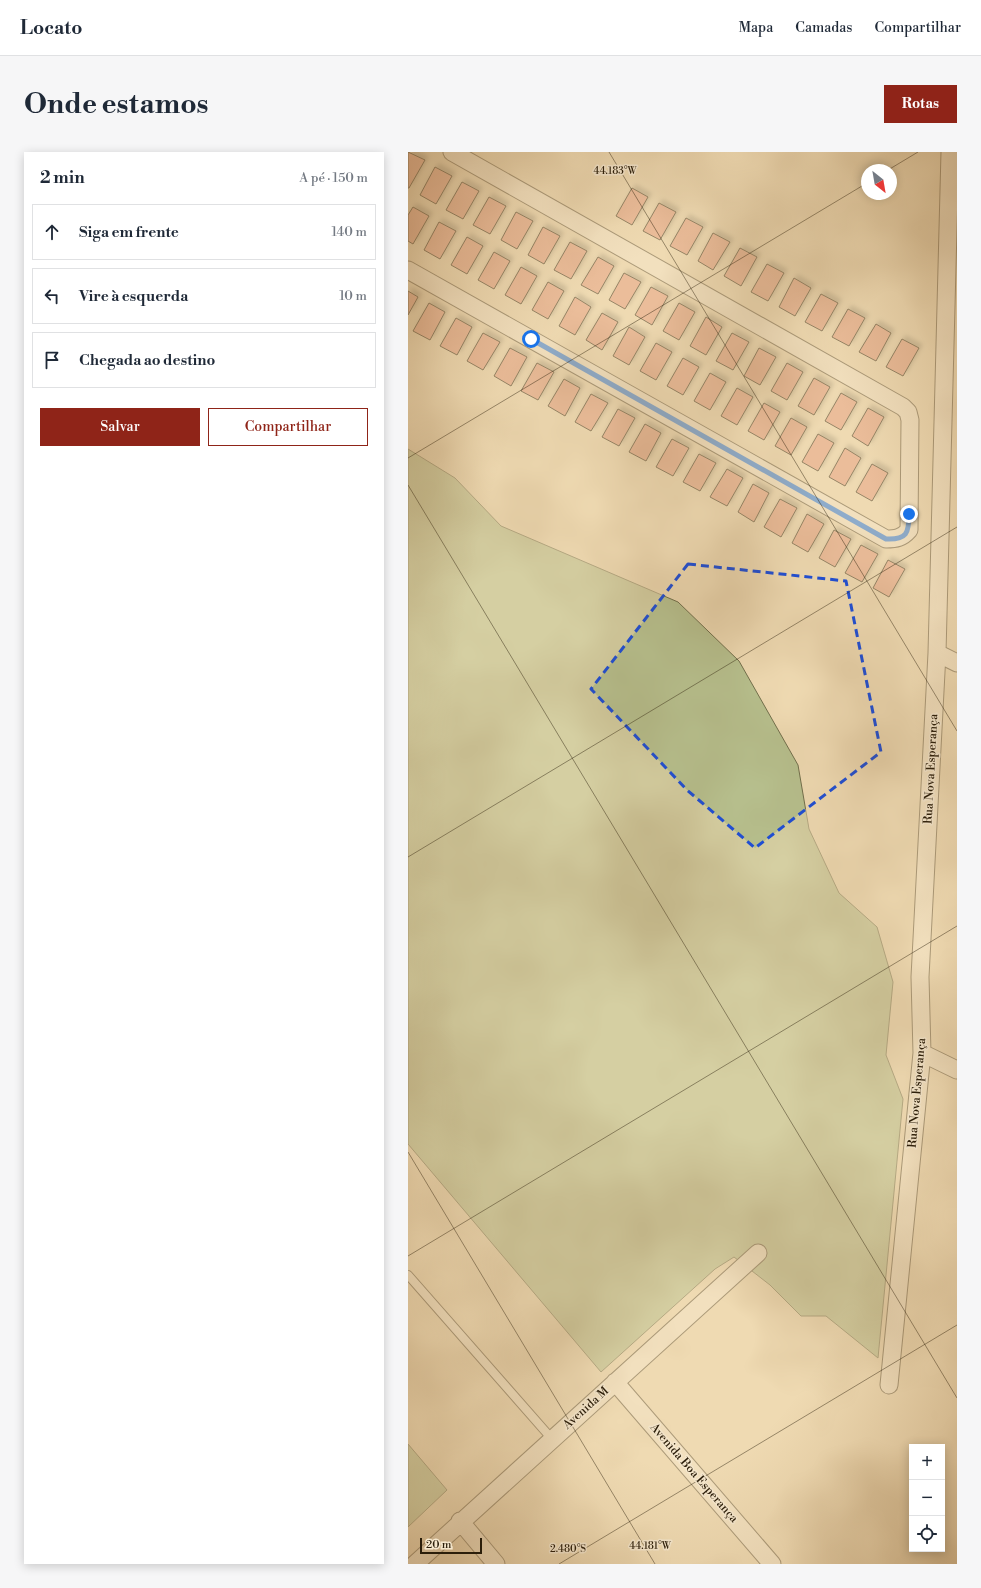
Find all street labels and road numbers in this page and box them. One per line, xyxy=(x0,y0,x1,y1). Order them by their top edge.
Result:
street label: Rua Nova Esperança xyxy=(921,713,941,825)
street label: Rua Nova Esperança xyxy=(905,1036,929,1149)
street label: Avenida M xyxy=(559,1383,612,1433)
street label: Avenida Boa Esperança xyxy=(646,1420,742,1526)

